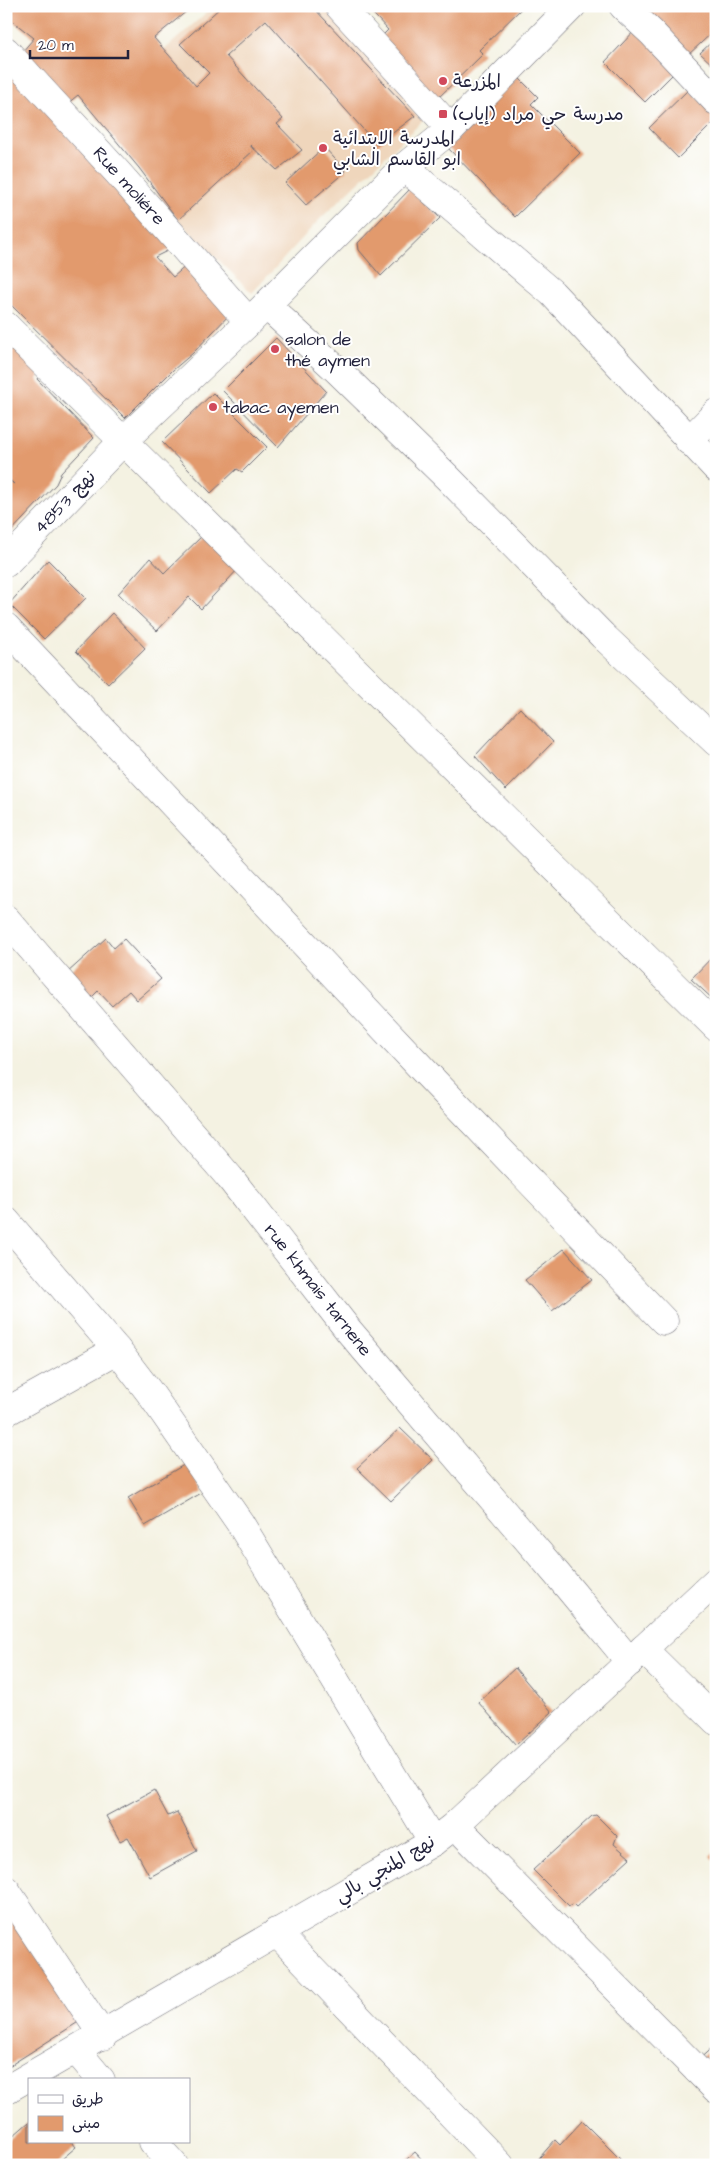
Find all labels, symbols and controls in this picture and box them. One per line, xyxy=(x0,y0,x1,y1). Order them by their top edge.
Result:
scale bar xyxy=(30,28,128,60)
text: 20 m xyxy=(38,35,74,56)
place label: المزرعة xyxy=(453,69,501,94)
marker: المزرعة xyxy=(437,75,449,87)
place label: مدرسة حي مراد (إياب) xyxy=(453,102,624,130)
marker: مدرسة حي مراد (إياب) xyxy=(437,108,449,120)
place label: المدرسة الابتدائية ابو القاسم الشابي xyxy=(333,126,461,175)
street label: Rue moliére xyxy=(87,141,171,231)
marker: المدرسة الابتدائية ابو القاسم الشابي xyxy=(317,142,329,154)
place label: salon de thé aymen xyxy=(285,327,370,374)
marker: salon de thé aymen xyxy=(269,343,281,355)
place label: tabac ayemen xyxy=(223,395,339,421)
marker: tabac ayemen xyxy=(207,401,219,413)
street label: نهج 4853 xyxy=(28,465,102,539)
street label: rue khmais tarnene xyxy=(258,1218,378,1362)
street label: نهج المنجي بالي xyxy=(330,1829,441,1911)
legend xyxy=(28,2078,190,2144)
text: طريق xyxy=(72,2089,104,2110)
text: مبنى xyxy=(72,2113,100,2134)

